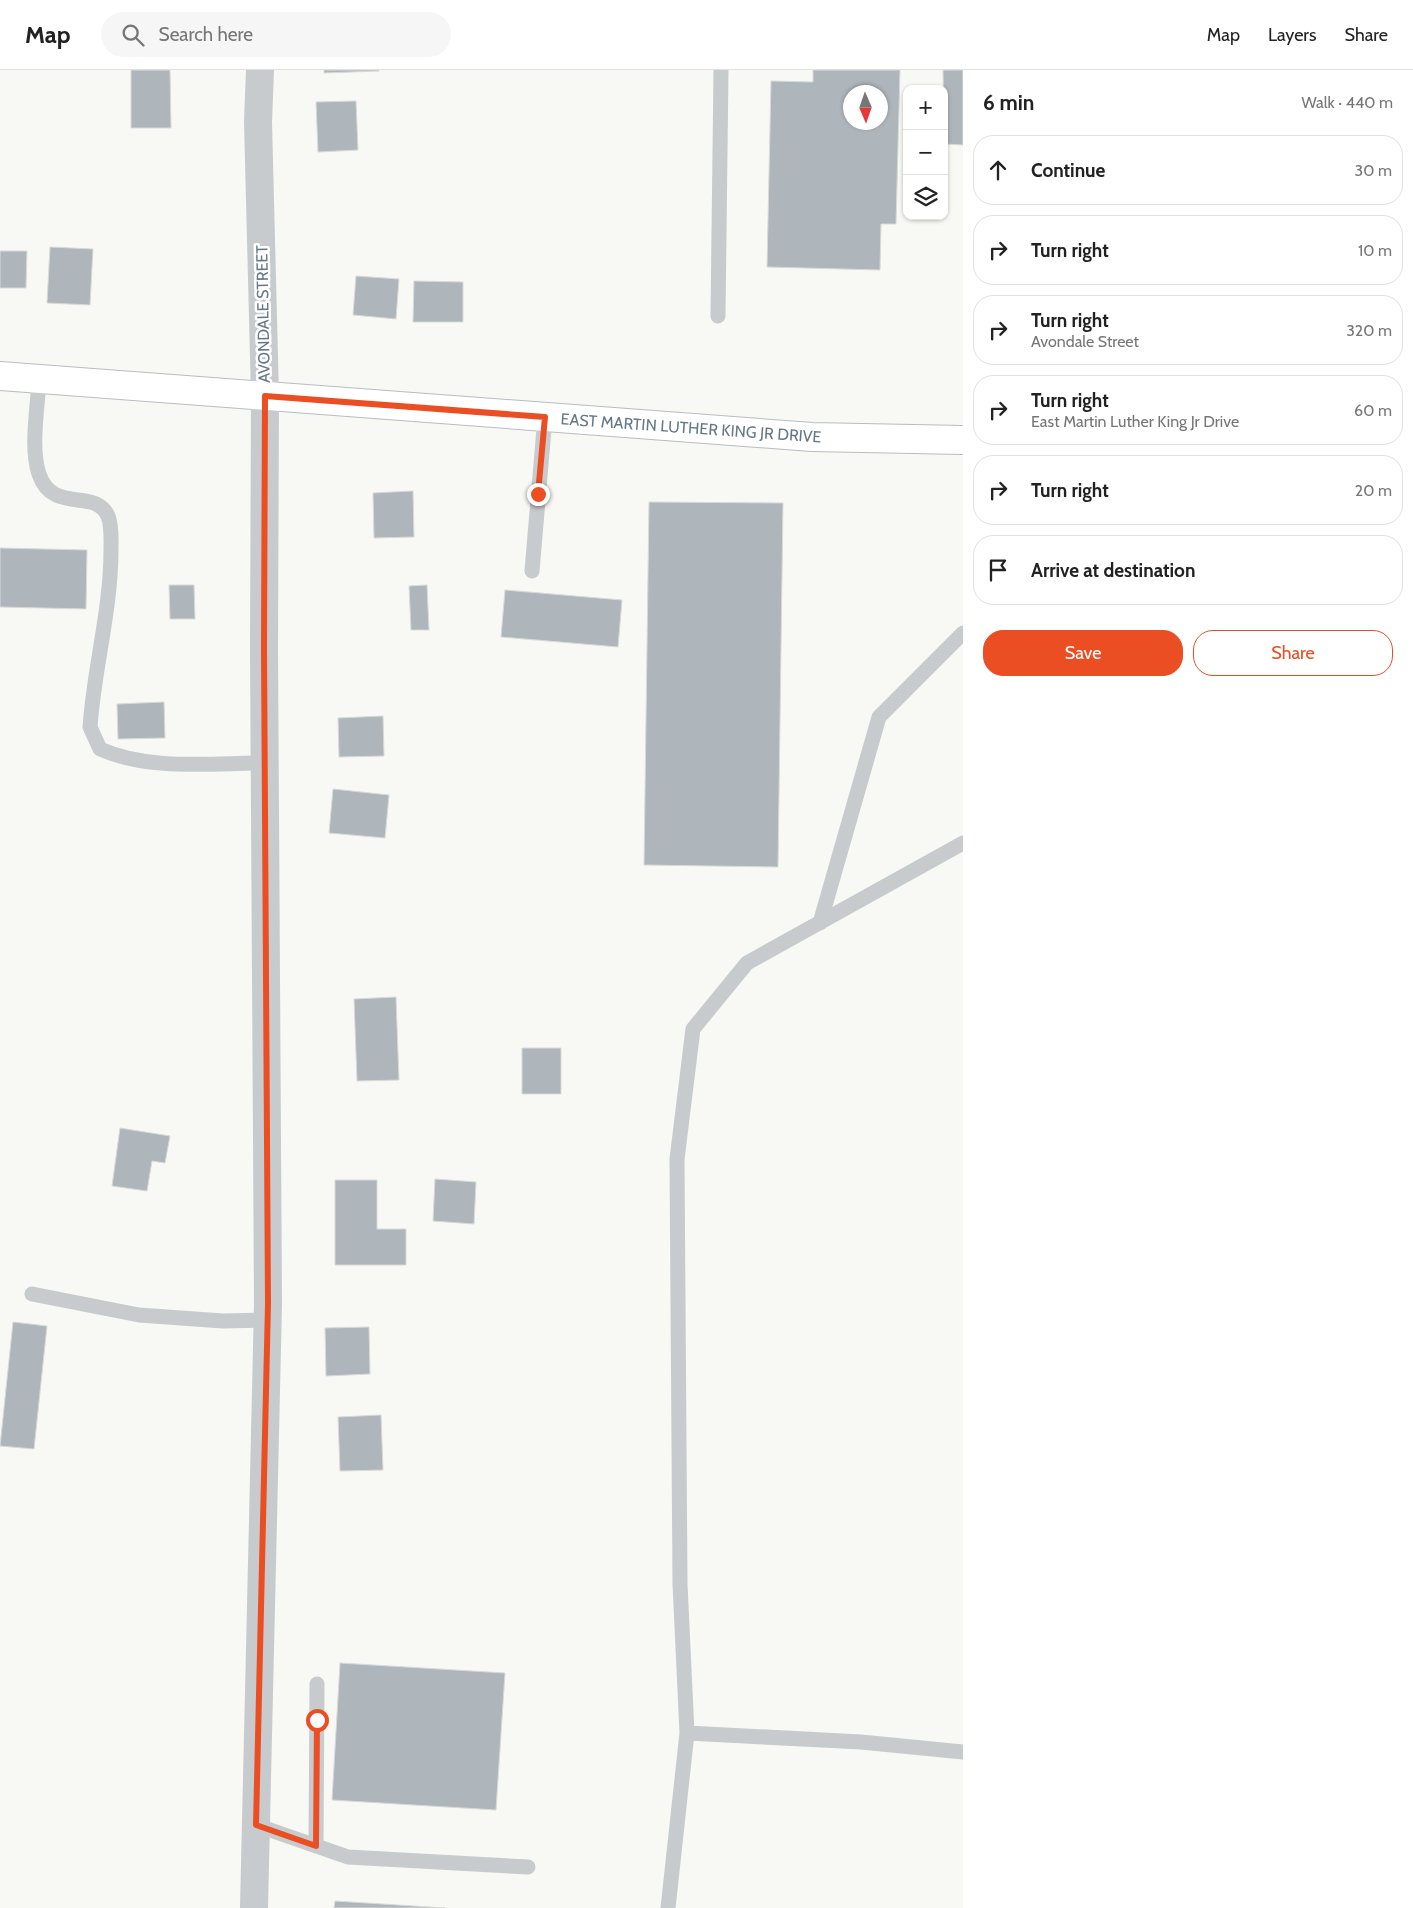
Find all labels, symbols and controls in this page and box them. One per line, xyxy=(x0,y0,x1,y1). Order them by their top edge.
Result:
search box xyxy=(101,12,451,57)
text: Map xyxy=(25,20,71,49)
icon: search xyxy=(119,21,147,49)
text: Search here xyxy=(159,23,253,46)
text: Map xyxy=(1207,24,1240,46)
text: Layers xyxy=(1268,24,1317,46)
text: Share xyxy=(1345,24,1388,46)
north arrow xyxy=(843,85,888,130)
map controls xyxy=(903,85,948,220)
button: + xyxy=(903,85,948,130)
text: 6 min xyxy=(983,90,1034,115)
text: Walk · 440 m xyxy=(1302,93,1393,112)
button: − xyxy=(903,130,948,175)
icon: ahead xyxy=(984,156,1012,184)
text: Continue xyxy=(1031,159,1105,182)
text: 30 m xyxy=(1355,161,1392,180)
button: layers xyxy=(903,175,948,220)
icon: right xyxy=(984,236,1012,264)
text: Turn right xyxy=(1031,239,1109,262)
text: 10 m xyxy=(1358,241,1392,260)
street label: AVONDALE STREET xyxy=(252,244,274,383)
text: Turn right xyxy=(1031,309,1109,332)
icon: right xyxy=(984,316,1012,344)
text: 320 m xyxy=(1346,321,1392,340)
text: Avondale Street xyxy=(1031,332,1139,351)
text: Turn right xyxy=(1031,389,1109,412)
icon: right xyxy=(984,396,1012,424)
text: 60 m xyxy=(1354,401,1392,420)
street label: EAST MARTIN LUTHER KING JR DRIVE xyxy=(560,409,822,447)
text: East Martin Luther King Jr Drive xyxy=(1031,412,1239,431)
icon: right xyxy=(984,476,1012,504)
text: Turn right xyxy=(1031,479,1109,502)
text: 20 m xyxy=(1355,481,1392,500)
route end xyxy=(527,483,550,506)
icon: arrive xyxy=(984,556,1012,584)
text: Arrive at destination xyxy=(1031,559,1195,582)
button: Save xyxy=(983,630,1183,676)
button: Share xyxy=(1193,630,1393,676)
route start xyxy=(306,1709,329,1732)

